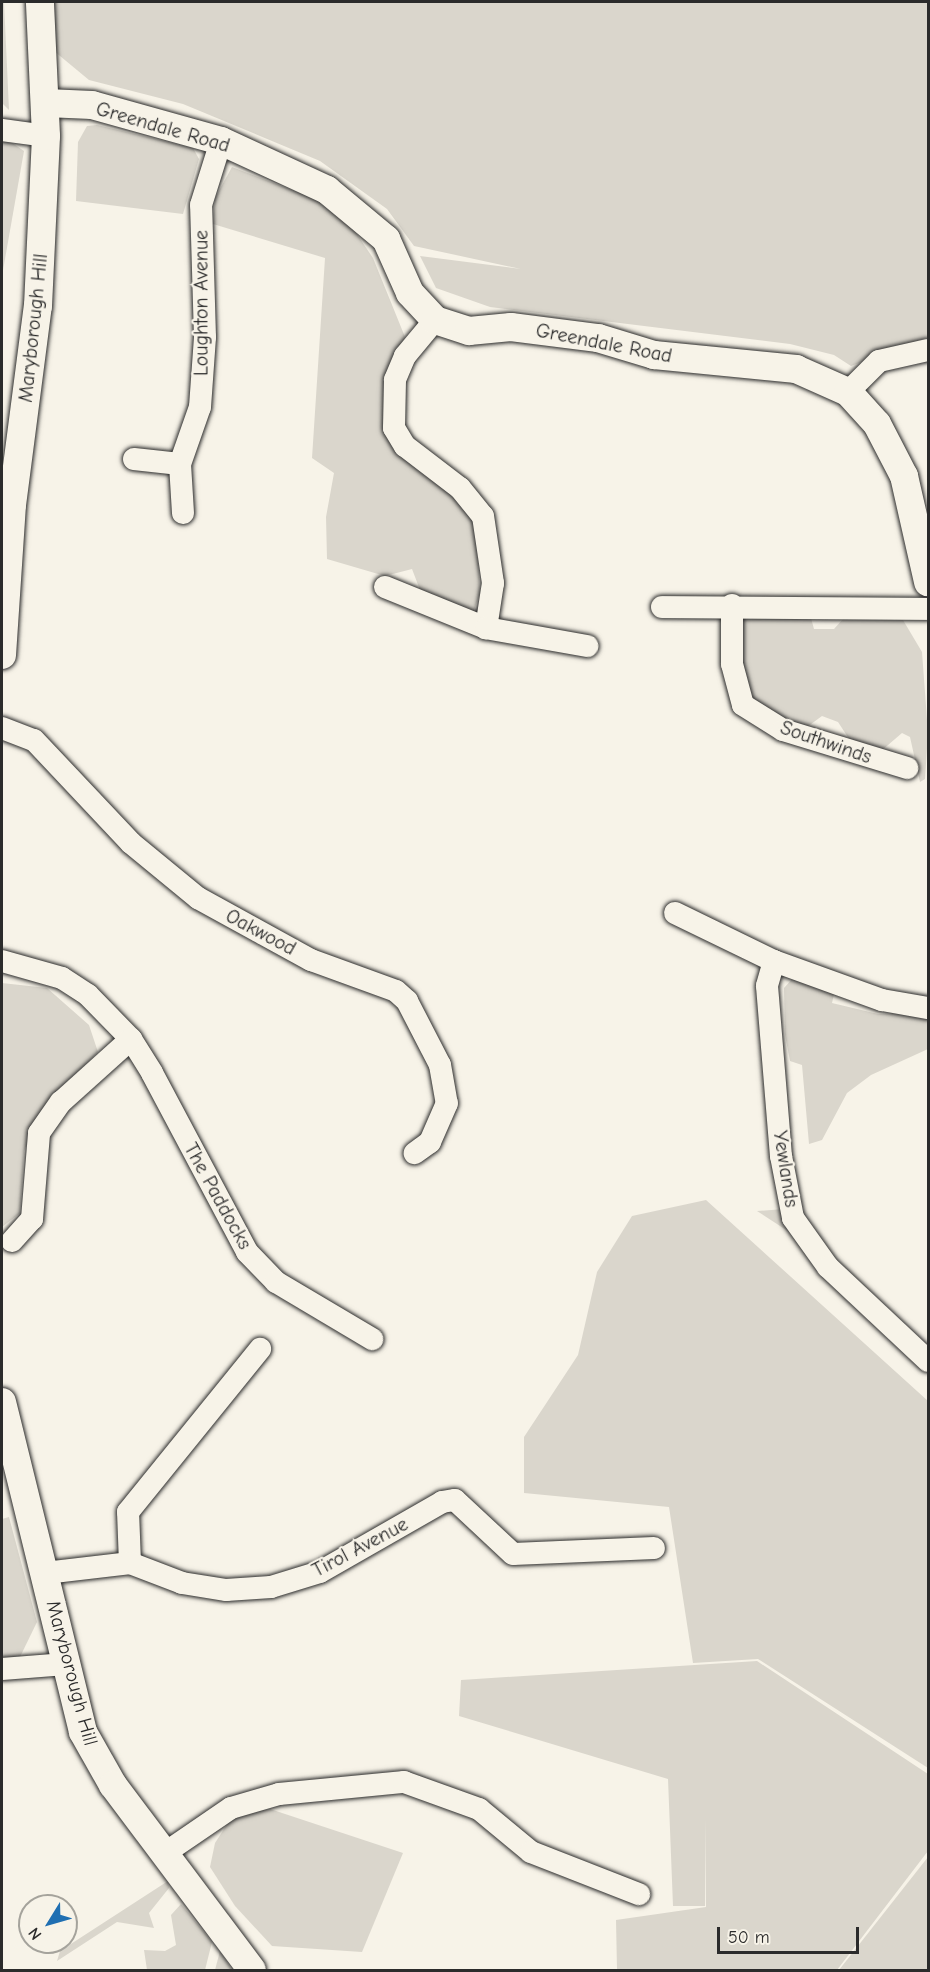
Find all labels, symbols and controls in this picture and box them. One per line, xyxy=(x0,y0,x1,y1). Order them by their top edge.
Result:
street label: Greendale Road xyxy=(93,96,233,158)
street label: Loughton Avenue xyxy=(189,230,213,376)
street label: Maryborough Hill xyxy=(13,252,53,404)
street label: Greendale Road xyxy=(534,318,674,368)
street label: Southwinds xyxy=(777,715,875,769)
street label: Oakwood xyxy=(222,904,300,960)
street label: Yewlands xyxy=(768,1129,804,1209)
street label: The Paddocks xyxy=(179,1139,257,1253)
street label: Tirol Avenue xyxy=(308,1512,412,1582)
street label: Maryborough Hill xyxy=(41,1598,103,1748)
north arrow xyxy=(18,1894,78,1954)
scale bar xyxy=(720,1915,862,1953)
text: N xyxy=(25,1924,46,1943)
text: 50 m xyxy=(728,1927,770,1948)

